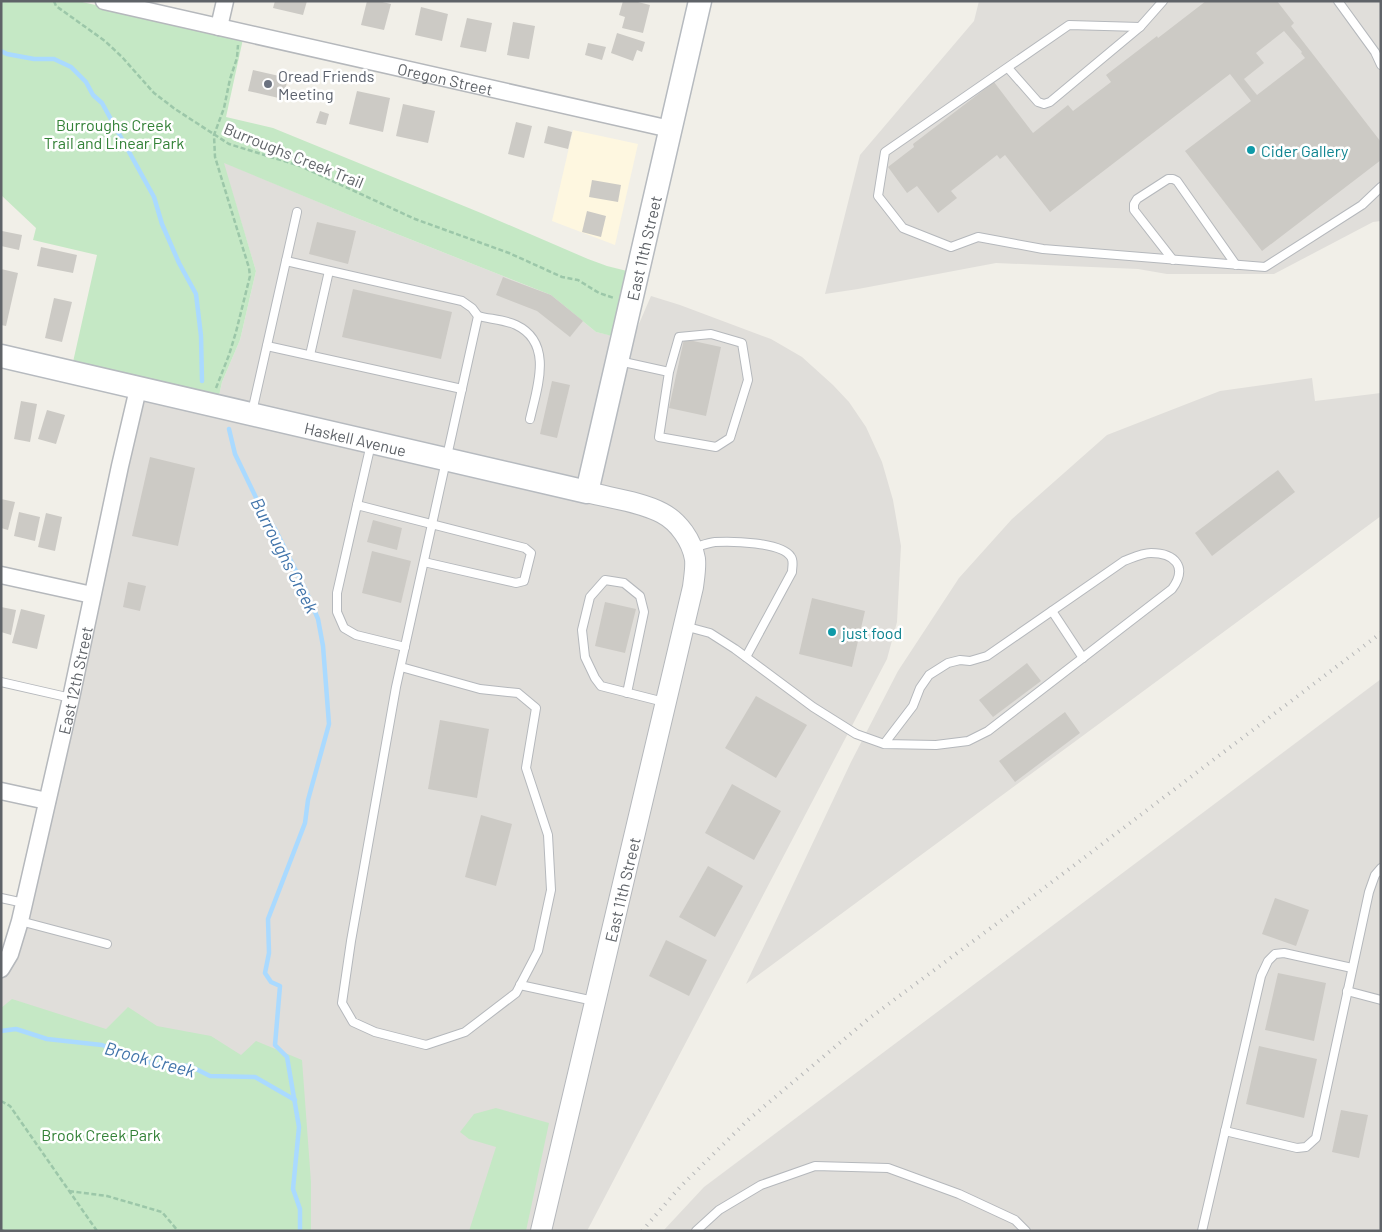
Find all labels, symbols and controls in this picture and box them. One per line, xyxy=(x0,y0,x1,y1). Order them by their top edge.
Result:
street label: Oregon Street xyxy=(396,58,495,98)
place label: Oread Friends Meeting xyxy=(278,66,375,103)
marker: Oread Friends Meeting xyxy=(262,78,274,90)
park label: Burroughs Creek Trail and Linear Park xyxy=(44,115,184,152)
street label: Burroughs Creek Trail xyxy=(221,118,367,192)
place label: Cider Gallery xyxy=(1261,141,1349,160)
marker: Cider Gallery xyxy=(1245,144,1257,156)
street label: East 11th Street xyxy=(622,194,664,302)
street label: Haskell Avenue xyxy=(303,417,408,459)
water label: Burroughs Creek xyxy=(246,494,324,617)
place label: just food xyxy=(841,623,902,642)
street label: East 12th Street xyxy=(54,624,95,736)
marker: just food xyxy=(826,626,838,638)
street label: East 11th Street xyxy=(600,835,643,944)
water label: Brook Creek xyxy=(102,1036,198,1082)
park label: Brook Creek Park xyxy=(41,1125,161,1144)

